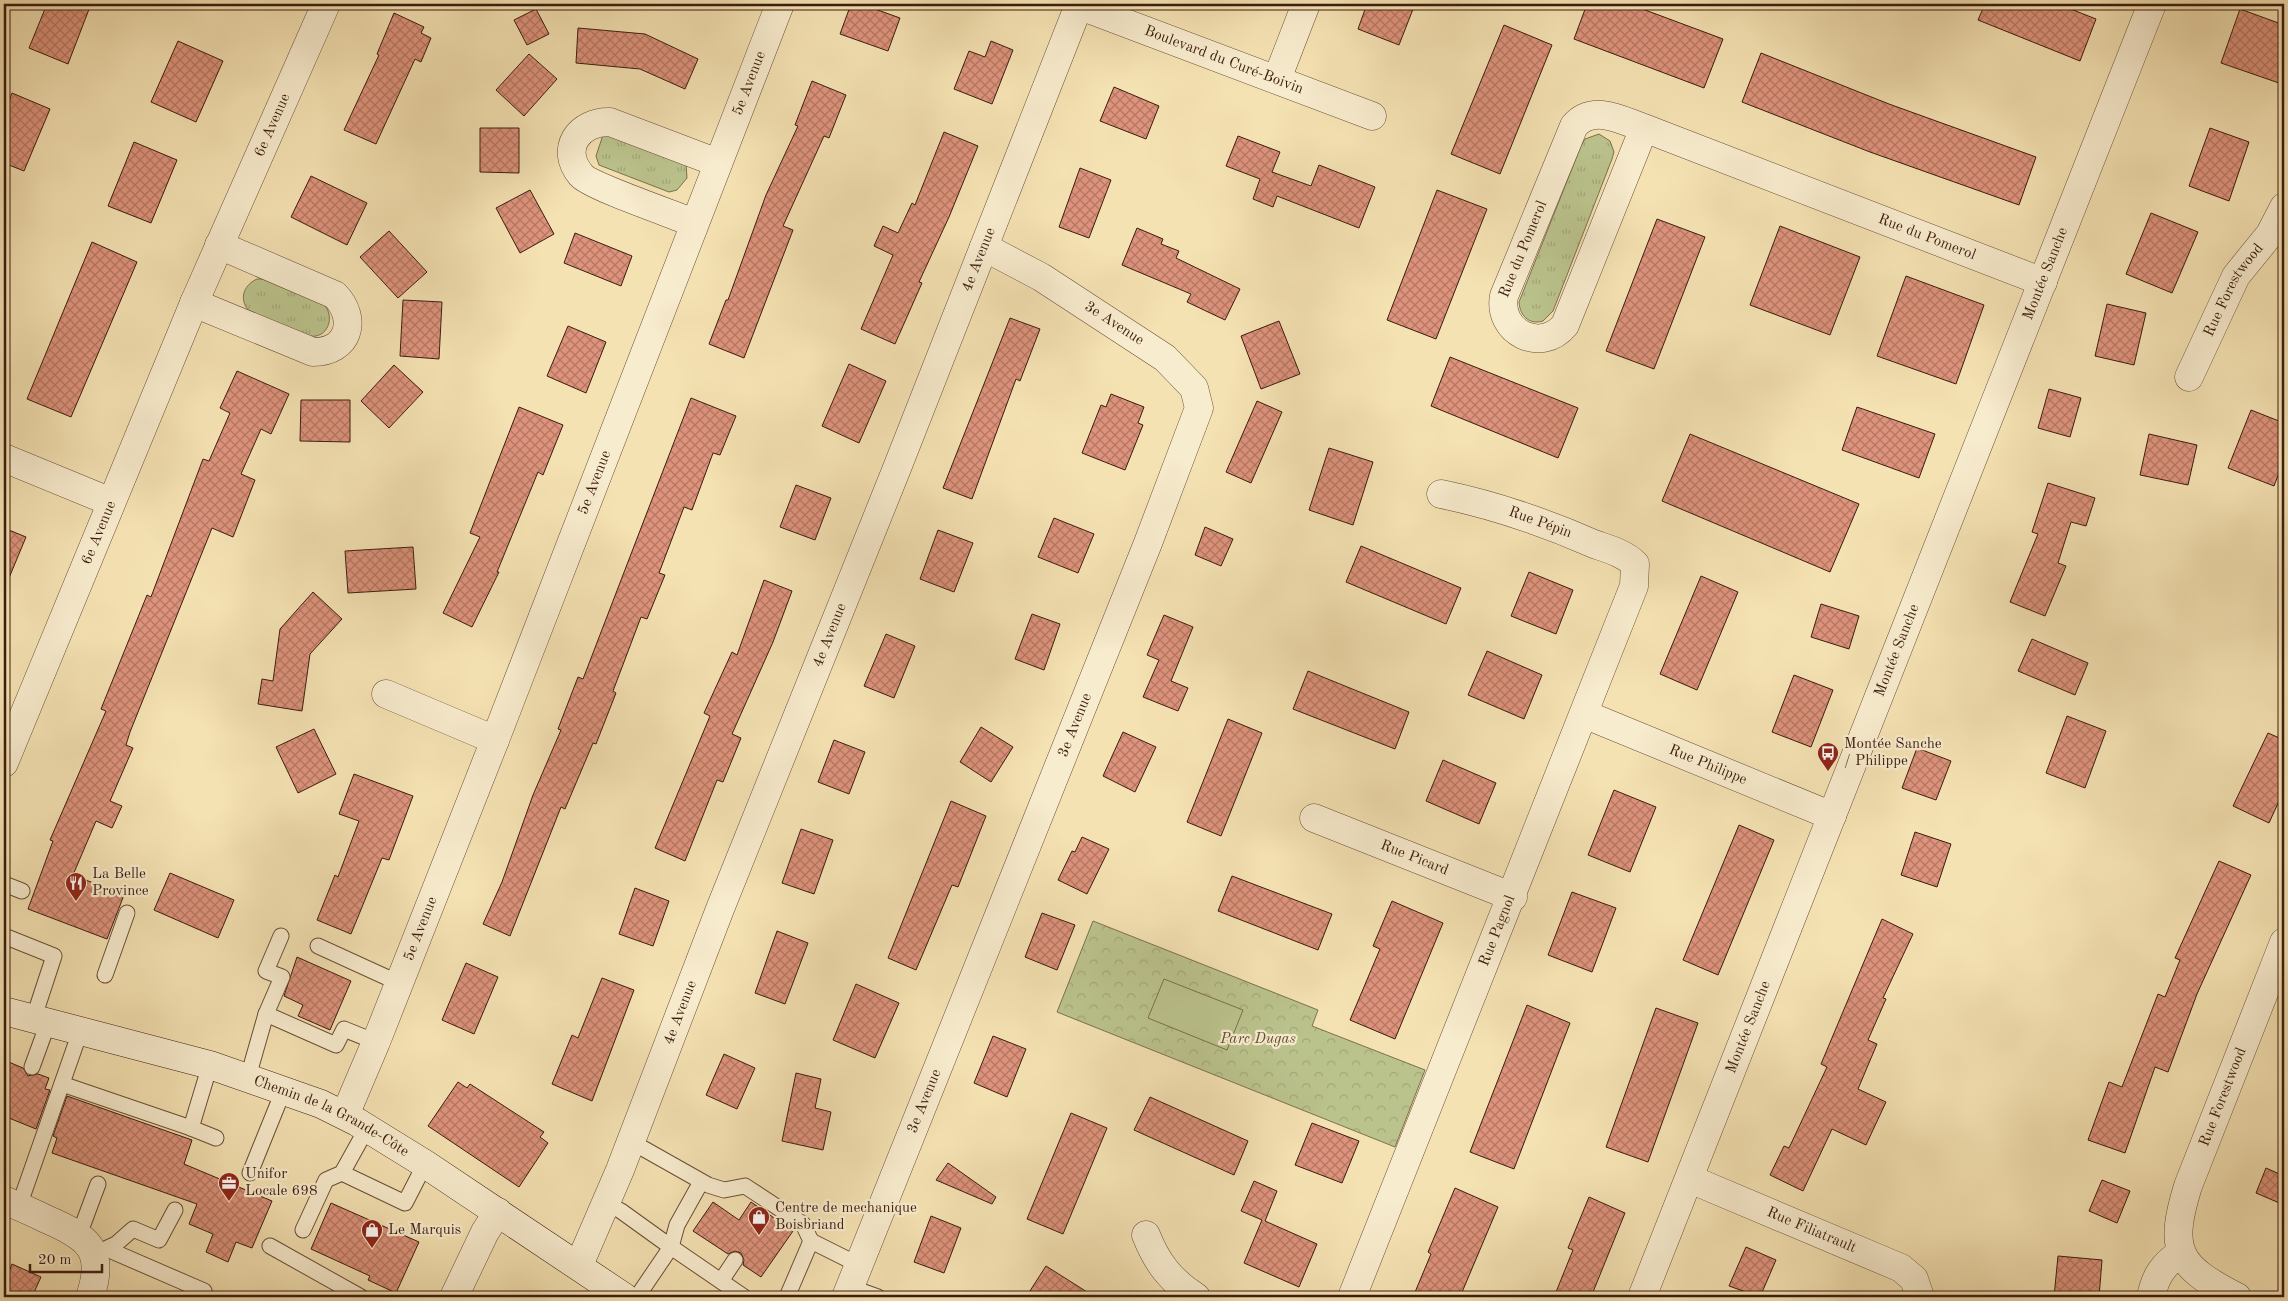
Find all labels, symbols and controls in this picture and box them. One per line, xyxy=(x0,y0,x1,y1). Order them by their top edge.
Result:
street label: Boulevard du Curé-Boivin xyxy=(1142,23,1305,97)
street label: 5e Avenue xyxy=(730,49,768,118)
street label: 6e Avenue xyxy=(252,91,293,159)
street label: Rue du Pomerol xyxy=(1497,199,1550,300)
street label: Rue du Pomerol xyxy=(1876,212,1978,263)
street label: 4e Avenue xyxy=(960,225,998,294)
street label: Montée Sanche xyxy=(2021,225,2071,322)
street label: Rue Forestwood xyxy=(2201,241,2266,339)
street label: 3e Avenue xyxy=(1082,299,1146,349)
street label: 5e Avenue xyxy=(576,448,614,517)
street label: 6e Avenue xyxy=(79,499,119,567)
street label: Rue Pépin xyxy=(1506,505,1574,541)
street label: 4e Avenue xyxy=(810,601,849,669)
street label: Montée Sanche xyxy=(1872,602,1922,699)
street label: 3e Avenue xyxy=(1056,691,1095,759)
place label: Montée Sanche / Philippe xyxy=(1844,737,1942,769)
bus stop icon: Montée Sanche / Philippe xyxy=(1816,741,1840,772)
street label: Rue Philippe xyxy=(1667,742,1749,788)
street label: Rue Picard xyxy=(1378,838,1451,878)
place label: La Belle Province xyxy=(92,867,149,899)
restaurant icon: La Belle Province xyxy=(64,871,88,902)
street label: Rue Pagnol xyxy=(1477,893,1518,968)
street label: 5e Avenue xyxy=(401,895,440,963)
street label: 4e Avenue xyxy=(661,978,699,1047)
street label: Montée Sanche xyxy=(1723,979,1773,1076)
park label: Parc Dugas xyxy=(1219,1032,1296,1047)
street label: Rue Forestwood xyxy=(2197,1045,2249,1149)
street label: 3e Avenue xyxy=(905,1067,944,1135)
street label: Chemin de la Grande-Côte xyxy=(252,1073,412,1160)
place label: Unifor Locale 698 xyxy=(245,1167,318,1199)
office icon: Unifor Locale 698 xyxy=(217,1171,241,1202)
place label: Centre de mechanique Boisbriand xyxy=(775,1201,917,1233)
shop icon: Centre de mechanique Boisbriand xyxy=(747,1205,771,1236)
street label: Rue Filiatrault xyxy=(1765,1205,1859,1256)
shop icon: Le Marquis xyxy=(360,1218,384,1249)
place label: Le Marquis xyxy=(388,1223,461,1238)
scale bar xyxy=(30,1241,102,1273)
text: 20 m xyxy=(38,1253,72,1268)

